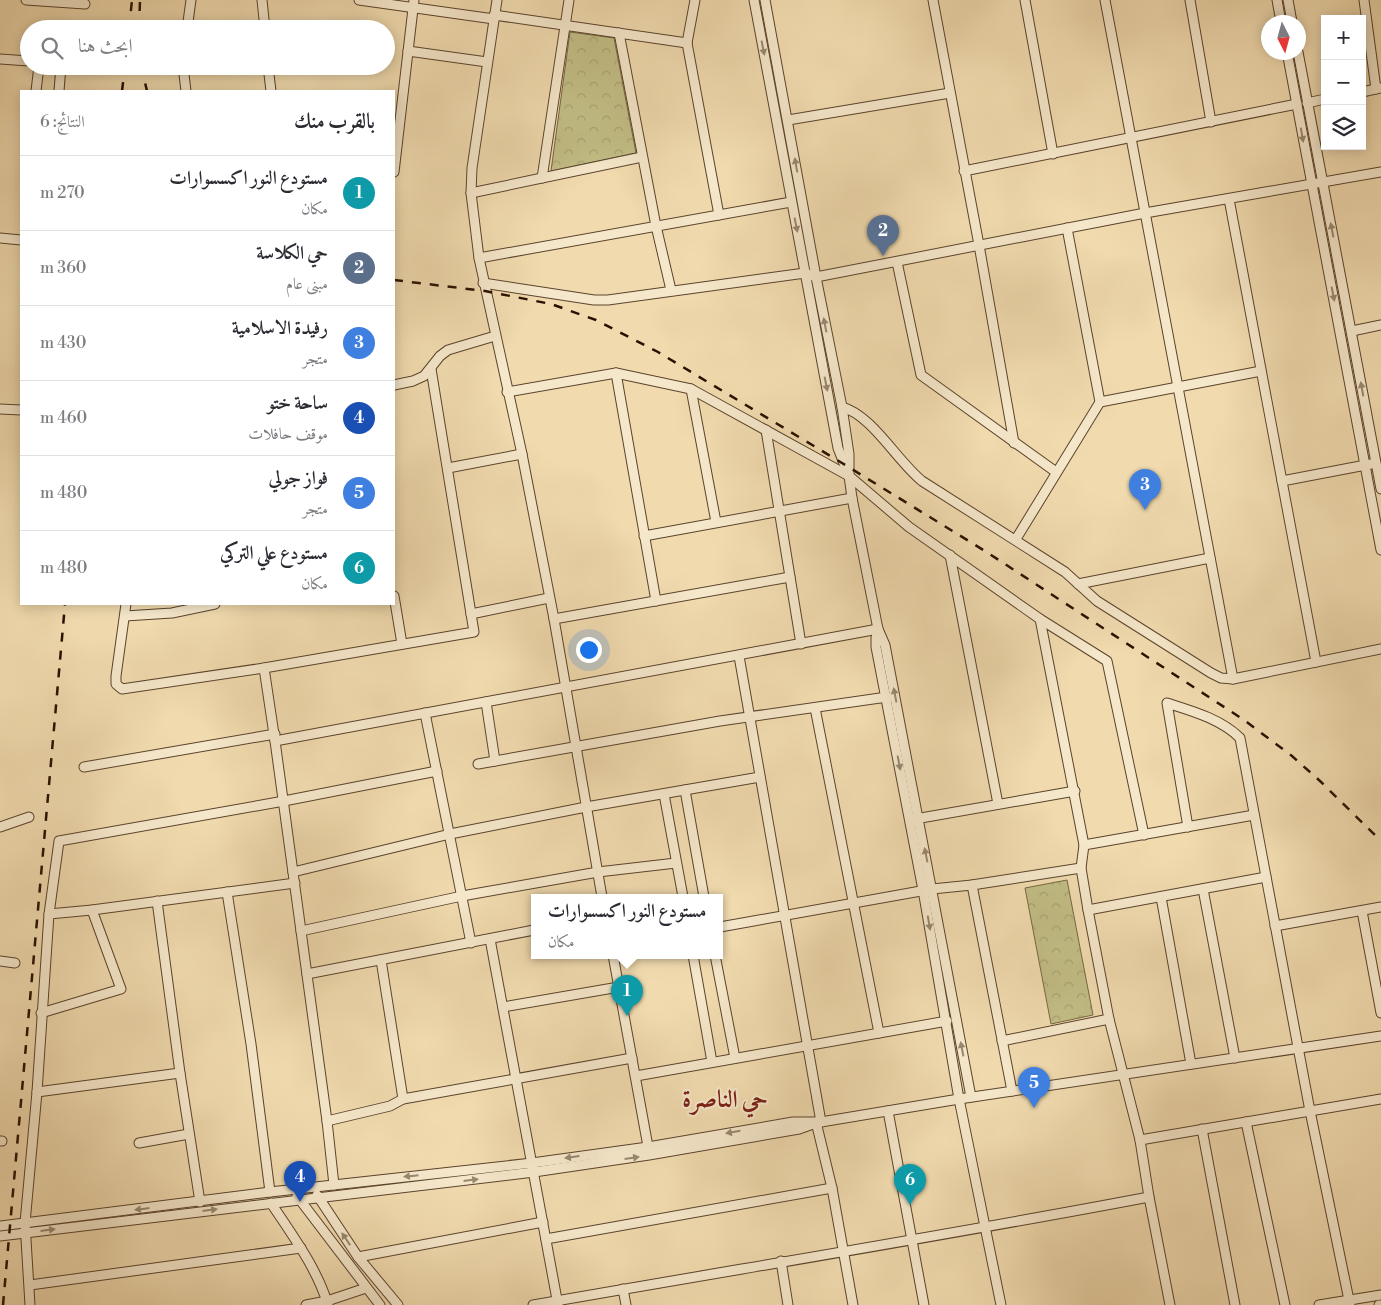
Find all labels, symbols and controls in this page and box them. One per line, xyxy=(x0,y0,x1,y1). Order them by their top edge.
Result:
north arrow xyxy=(1261,15,1306,60)
map controls xyxy=(1321,15,1366,150)
button: + xyxy=(1321,15,1366,60)
search box xyxy=(20,20,395,75)
icon: search xyxy=(38,34,66,62)
text: ابحث هنا xyxy=(78,34,133,58)
one-way arrow xyxy=(759,40,767,56)
button: − xyxy=(1321,60,1366,105)
button: layers xyxy=(1321,105,1366,150)
text: بالقرب منك xyxy=(294,109,375,135)
text: النتائج: 6 xyxy=(40,112,85,132)
one-way arrow xyxy=(1299,127,1307,143)
one-way arrow xyxy=(791,157,799,173)
text: مستودع النور اكسسوارات xyxy=(169,166,328,190)
text: 270 m xyxy=(40,183,85,203)
text: 1 xyxy=(355,183,363,203)
text: مكان xyxy=(301,199,328,219)
pin: 2 xyxy=(867,215,899,256)
one-way arrow xyxy=(792,217,800,233)
one-way arrow xyxy=(1327,221,1335,237)
text: حي الكلاسة xyxy=(256,241,328,265)
text: 360 m xyxy=(40,258,86,278)
text: 2 xyxy=(354,258,364,278)
text: مبنى عام xyxy=(286,274,328,294)
one-way arrow xyxy=(1329,287,1337,303)
text: رفيدة الاسلامية xyxy=(232,316,328,340)
one-way arrow xyxy=(821,316,829,332)
text: 430 m xyxy=(40,333,86,353)
text: 3 xyxy=(354,333,364,353)
text: متجر xyxy=(303,349,328,369)
one-way arrow xyxy=(822,377,830,392)
one-way arrow xyxy=(1358,381,1366,397)
text: ساحة ختو xyxy=(267,391,328,415)
text: 460 m xyxy=(40,408,87,428)
text: 4 xyxy=(354,408,364,428)
text: موقف حافلات xyxy=(248,424,328,444)
text: فواز جولي xyxy=(268,466,328,490)
pin: 3 xyxy=(1129,469,1161,510)
text: 480 m xyxy=(40,483,87,503)
text: 5 xyxy=(354,483,364,503)
text: متجر xyxy=(303,499,328,519)
text: مستودع علي التركي xyxy=(220,541,328,565)
text: 480 m xyxy=(40,558,87,578)
text: 6 xyxy=(354,558,364,578)
text: مكان xyxy=(301,574,328,594)
your location xyxy=(576,637,602,663)
one-way arrow xyxy=(891,687,899,703)
one-way arrow xyxy=(895,755,903,771)
one-way arrow xyxy=(922,847,930,863)
popup xyxy=(531,894,723,959)
text: مستودع النور اكسسوارات xyxy=(548,899,706,923)
one-way arrow xyxy=(925,915,933,931)
text: مكان xyxy=(548,932,574,952)
pin: 1 xyxy=(611,975,643,1016)
one-way arrow xyxy=(958,1041,966,1057)
pin: 5 xyxy=(1018,1067,1050,1108)
district label: حي الناصرة xyxy=(682,1085,768,1118)
one-way arrow xyxy=(725,1129,741,1137)
one-way arrow xyxy=(564,1153,580,1161)
one-way arrow xyxy=(624,1153,640,1161)
pin: 4 xyxy=(284,1161,316,1202)
pin: 6 xyxy=(894,1164,926,1205)
one-way arrow xyxy=(403,1172,419,1180)
one-way arrow xyxy=(463,1176,479,1184)
one-way arrow xyxy=(134,1205,150,1213)
one-way arrow xyxy=(202,1206,218,1214)
one-way arrow xyxy=(41,1226,57,1234)
one-way arrow xyxy=(342,1232,351,1246)

